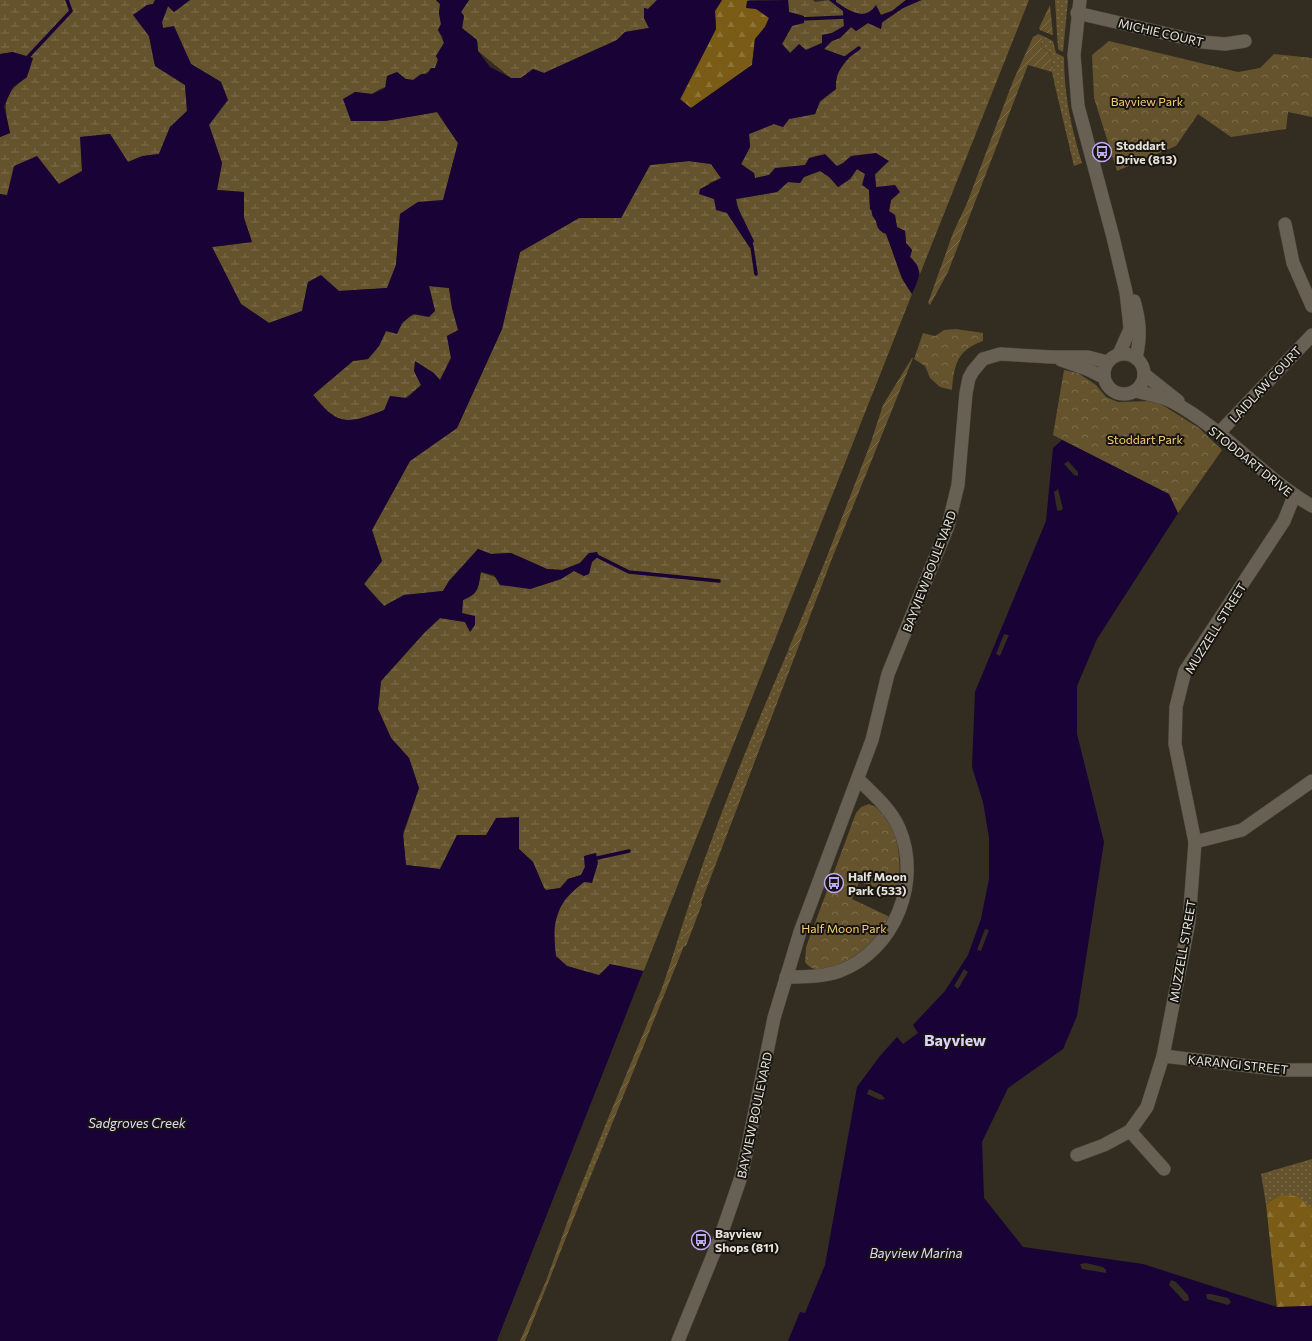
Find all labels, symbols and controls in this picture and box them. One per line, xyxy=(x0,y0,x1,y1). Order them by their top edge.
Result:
street label: MICHIE COURT xyxy=(1117,15,1205,49)
park label: Bayview Park xyxy=(1111,94,1184,108)
place label: Stoddart Drive (813) xyxy=(1116,138,1177,166)
bus stop icon: Stoddart Drive (813) xyxy=(1091,141,1113,163)
street label: LAIDLAW COURT xyxy=(1226,343,1304,425)
street label: STODDART DRIVE xyxy=(1207,423,1295,499)
park label: Stoddart Park xyxy=(1107,432,1184,446)
street label: BAYVIEW BOULEVARD xyxy=(899,508,959,634)
street label: MUZZELL STREET xyxy=(1182,580,1249,676)
place label: Half Moon Park (533) xyxy=(848,869,907,897)
bus stop icon: Half Moon Park (533) xyxy=(823,872,845,894)
street label: MUZZELL STREET xyxy=(1166,898,1198,1003)
park label: Half Moon Park xyxy=(801,921,887,935)
district label: Bayview xyxy=(924,1030,987,1049)
street label: BAYVIEW BOULEVARD xyxy=(734,1050,774,1179)
street label: KARANGI STREET xyxy=(1187,1052,1289,1076)
water label: Sadgroves Creek xyxy=(88,1115,187,1131)
place label: Bayview Shops (811) xyxy=(715,1226,779,1254)
bus stop icon: Bayview Shops (811) xyxy=(690,1229,712,1251)
water label: Bayview Marina xyxy=(869,1245,963,1261)

